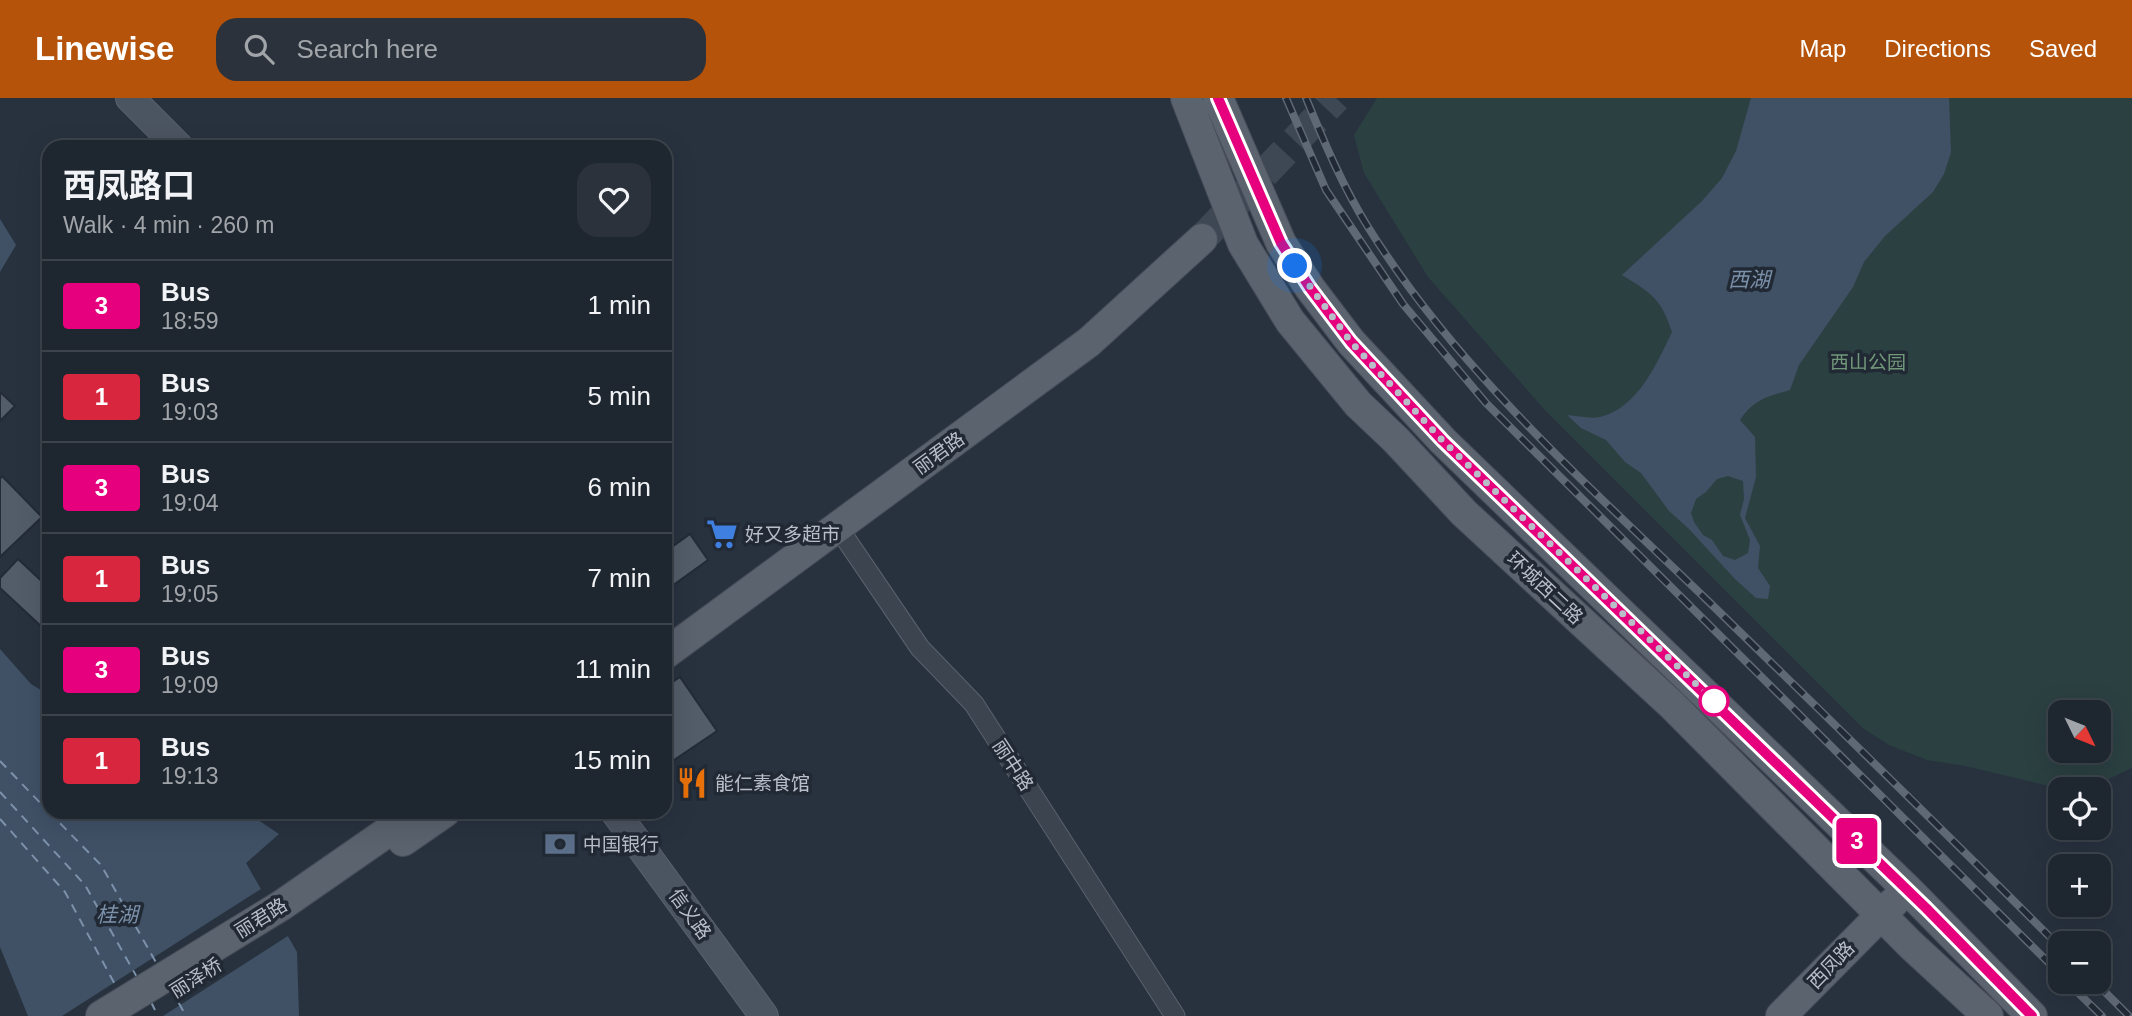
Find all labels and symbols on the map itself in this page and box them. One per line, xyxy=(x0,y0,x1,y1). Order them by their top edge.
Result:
your location xyxy=(1277,248,1312,283)
water label: 西湖 xyxy=(1728,268,1773,291)
park label: 西山公园 xyxy=(1830,352,1906,373)
street label: 丽君路 xyxy=(910,428,968,478)
supermarket icon: 好又多超市 xyxy=(705,517,739,551)
place label: 好又多超市 xyxy=(745,524,840,545)
street label: 环城西二路 xyxy=(1503,548,1587,628)
unlabelled marker xyxy=(1699,686,1729,716)
north arrow xyxy=(2048,700,2110,763)
street label: 丽中路 xyxy=(989,735,1037,795)
restaurant icon: 能仁素食馆 xyxy=(675,766,709,800)
place label: 能仁素食馆 xyxy=(715,773,810,794)
line badge: 3 xyxy=(1834,818,1880,864)
bank icon: 中国银行 xyxy=(543,827,577,861)
place label: 中国银行 xyxy=(583,834,659,855)
street label: 信义路 xyxy=(665,885,715,943)
street label: 丽君路 xyxy=(231,894,291,942)
water label: 桂湖 xyxy=(96,903,141,926)
street label: 西凤路 xyxy=(1804,937,1858,993)
street label: 丽泽桥 xyxy=(166,954,226,1002)

